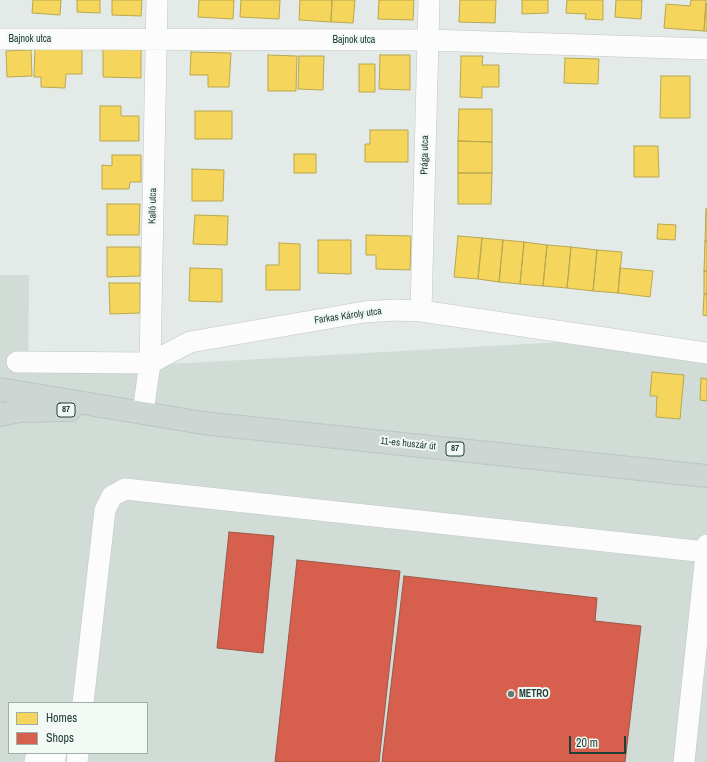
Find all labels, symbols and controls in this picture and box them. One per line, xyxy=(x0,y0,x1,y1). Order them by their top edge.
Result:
street label: Bajnok utca xyxy=(9,33,51,45)
street label: Bajnok utca xyxy=(333,34,375,46)
street label: Prága utca xyxy=(419,135,431,175)
street label: Kalló utca xyxy=(147,188,159,224)
street label: Farkas Károly utca xyxy=(314,305,382,327)
road number: 87 xyxy=(57,403,75,417)
street label: 11-es huszár út xyxy=(380,435,436,453)
road number: 87 xyxy=(446,442,464,456)
place label: METRO xyxy=(519,688,549,700)
marker: METRO xyxy=(506,689,516,699)
legend xyxy=(8,702,148,754)
text: Homes xyxy=(46,710,77,726)
scale bar xyxy=(571,728,628,754)
text: Shops xyxy=(46,730,74,746)
text: 20 m xyxy=(576,735,598,751)

